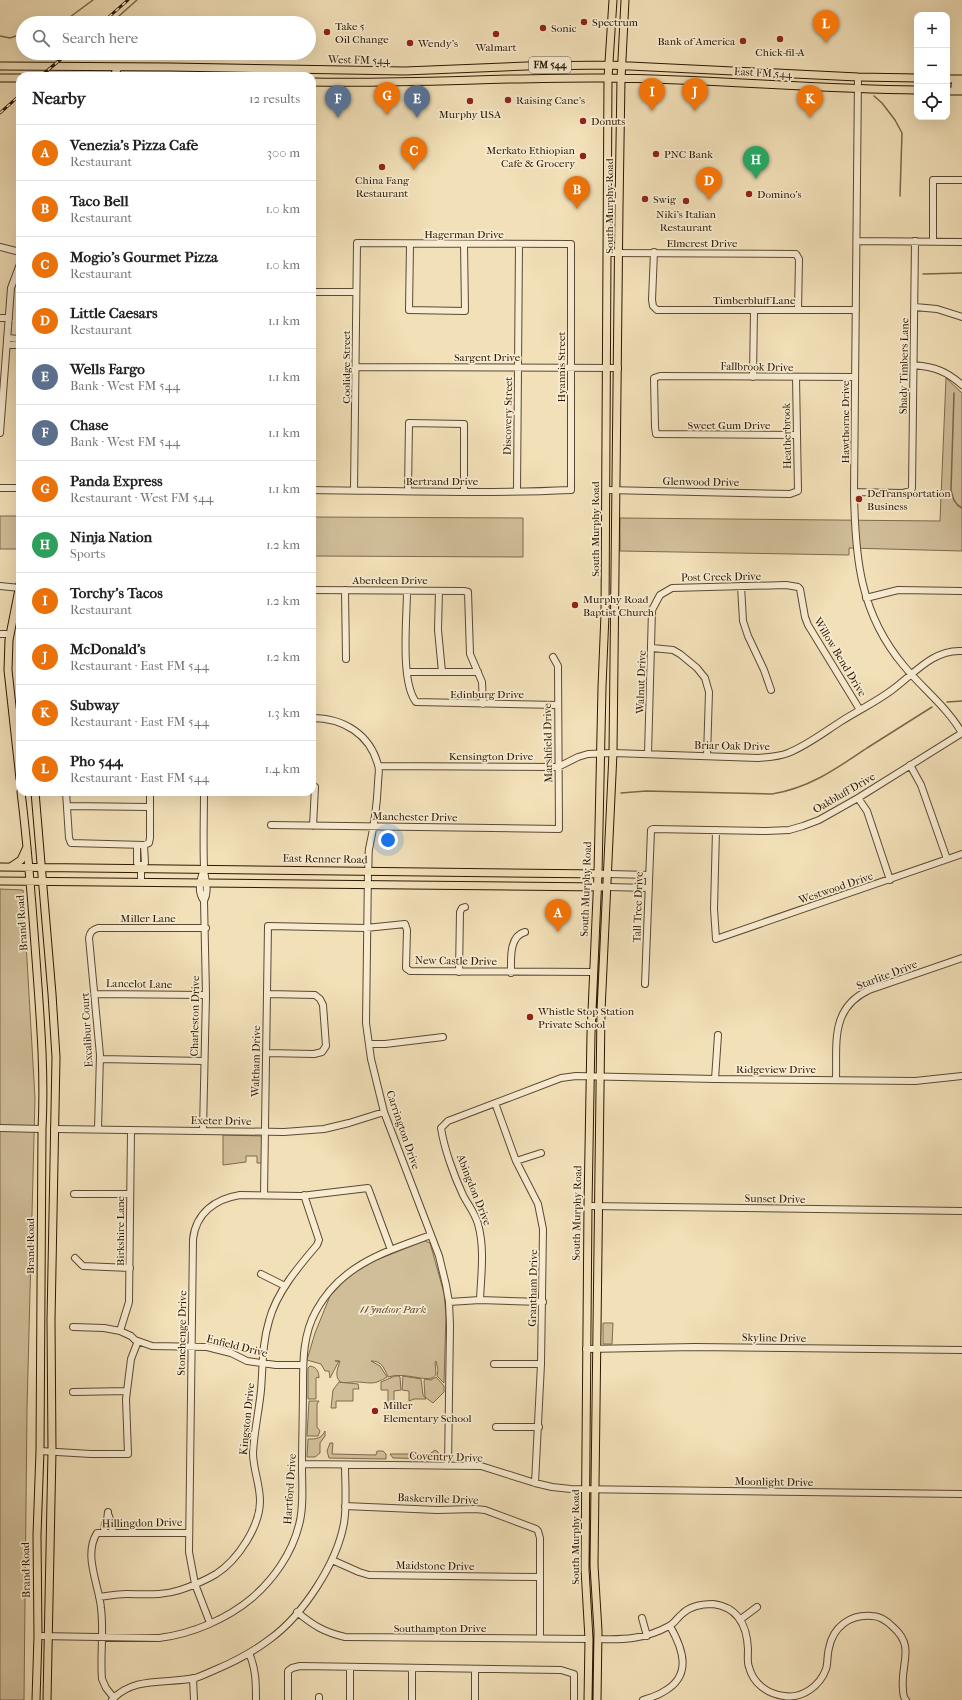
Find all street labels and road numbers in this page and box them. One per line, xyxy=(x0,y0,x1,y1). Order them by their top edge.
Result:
street label: West FM 544 xyxy=(327,53,391,67)
road number: FM 544 xyxy=(529,57,571,73)
street label: East FM 544 xyxy=(734,65,793,81)
street label: South Murphy Road xyxy=(603,157,616,254)
street label: Hagerman Drive xyxy=(424,228,504,241)
street label: Elmcrest Drive xyxy=(667,237,738,250)
street label: Timberbluff Lane xyxy=(713,294,796,307)
street label: Shady Timbers Lane xyxy=(897,317,911,414)
street label: Coolidge Street xyxy=(340,330,353,404)
street label: Hyannis Street xyxy=(555,332,568,402)
street label: Sargent Drive xyxy=(454,351,521,364)
street label: Fallbrook Drive xyxy=(720,360,794,374)
street label: Discovery Street xyxy=(501,377,515,455)
street label: Hawthorne Drive xyxy=(839,380,852,464)
street label: Heatherbrook xyxy=(780,402,794,469)
street label: Sweet Gum Drive xyxy=(687,419,771,432)
street label: Bertrand Drive xyxy=(406,475,479,488)
street label: Glenwood Drive xyxy=(663,475,740,489)
street label: South Murphy Road xyxy=(589,480,602,577)
street label: Post Creek Drive xyxy=(681,570,762,584)
street label: Aberdeen Drive xyxy=(351,574,428,587)
street label: Willow Bend Drive xyxy=(811,614,869,699)
street label: Walnut Drive xyxy=(633,649,649,715)
street label: Edinburg Drive xyxy=(450,688,525,701)
street label: Marshfield Drive xyxy=(541,702,555,783)
street label: Briar Oak Drive xyxy=(694,739,771,753)
street label: Kensington Drive xyxy=(449,750,534,763)
street label: Oakbluff Drive xyxy=(810,770,878,816)
street label: Manchester Drive xyxy=(372,810,458,824)
street label: South Murphy Road xyxy=(578,840,594,937)
street label: East Renner Road xyxy=(282,852,369,866)
street label: Westwood Drive xyxy=(796,869,875,907)
street label: Tall Tree Drive xyxy=(630,871,646,943)
street label: Brand Road xyxy=(13,894,30,951)
street label: Miller Lane xyxy=(120,912,176,925)
street label: New Castle Drive xyxy=(415,954,498,968)
street label: Starlite Drive xyxy=(855,957,920,993)
street label: Charleston Drive xyxy=(188,975,202,1056)
street label: Lancelot Lane xyxy=(106,977,173,991)
street label: Excalibur Court xyxy=(79,992,95,1068)
street label: Waltham Drive xyxy=(249,1024,263,1098)
street label: Ridgeview Drive xyxy=(736,1063,816,1076)
street label: Carrington Drive xyxy=(383,1089,423,1172)
street label: Exeter Drive xyxy=(190,1114,252,1128)
street label: Abingdon Drive xyxy=(453,1152,494,1228)
street label: South Murphy Road xyxy=(570,1164,584,1261)
street label: Sunset Drive xyxy=(744,1192,806,1206)
street label: Birkshire Lane xyxy=(114,1195,127,1266)
street label: Brand Road xyxy=(24,1217,37,1274)
street label: Grantham Drive xyxy=(526,1249,540,1327)
street label: Stonehenge Drive xyxy=(175,1290,189,1376)
street label: Skyline Drive xyxy=(742,1331,807,1345)
street label: Enfield Drive xyxy=(205,1332,270,1360)
street label: Kingston Drive xyxy=(237,1382,257,1456)
street label: Coventry Drive xyxy=(409,1449,484,1465)
street label: Hartford Drive xyxy=(281,1453,299,1525)
street label: Moonlight Drive xyxy=(735,1475,814,1489)
street label: South Murphy Road xyxy=(569,1488,582,1585)
street label: Baskerville Drive xyxy=(397,1491,479,1507)
street label: Hillingdon Drive xyxy=(102,1516,183,1530)
street label: Brand Road xyxy=(19,1541,33,1598)
street label: Maidstone Drive xyxy=(395,1559,475,1573)
street label: Southampton Drive xyxy=(394,1622,487,1635)

